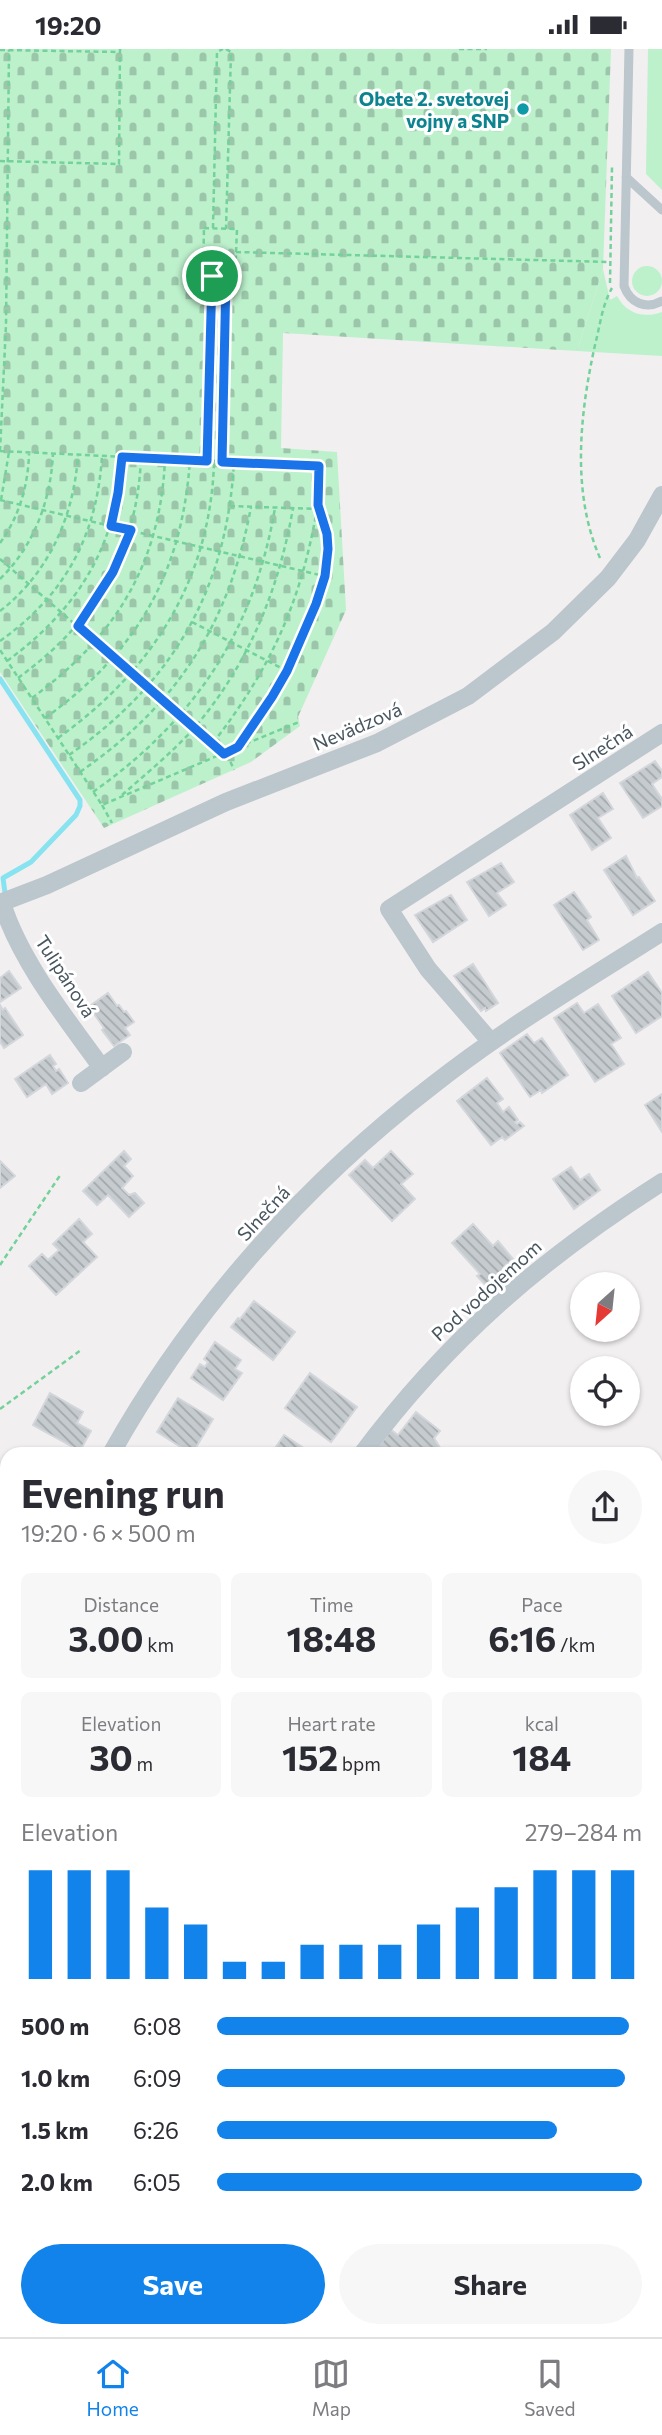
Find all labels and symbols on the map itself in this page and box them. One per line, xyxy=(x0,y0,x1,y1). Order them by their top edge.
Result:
place label: Obete 2. svetovej vojny a SNP xyxy=(359,87,509,132)
marker: Obete 2. svetovej vojny a SNP xyxy=(515,101,531,117)
pin xyxy=(182,246,242,306)
street label: Nevädzová xyxy=(309,697,405,755)
street label: Slnečná xyxy=(568,719,636,775)
street label: Tulipánová xyxy=(31,931,101,1021)
street label: Slnečná xyxy=(232,1181,294,1245)
street label: Pod vodojemom xyxy=(426,1235,546,1345)
north arrow xyxy=(570,1272,640,1342)

